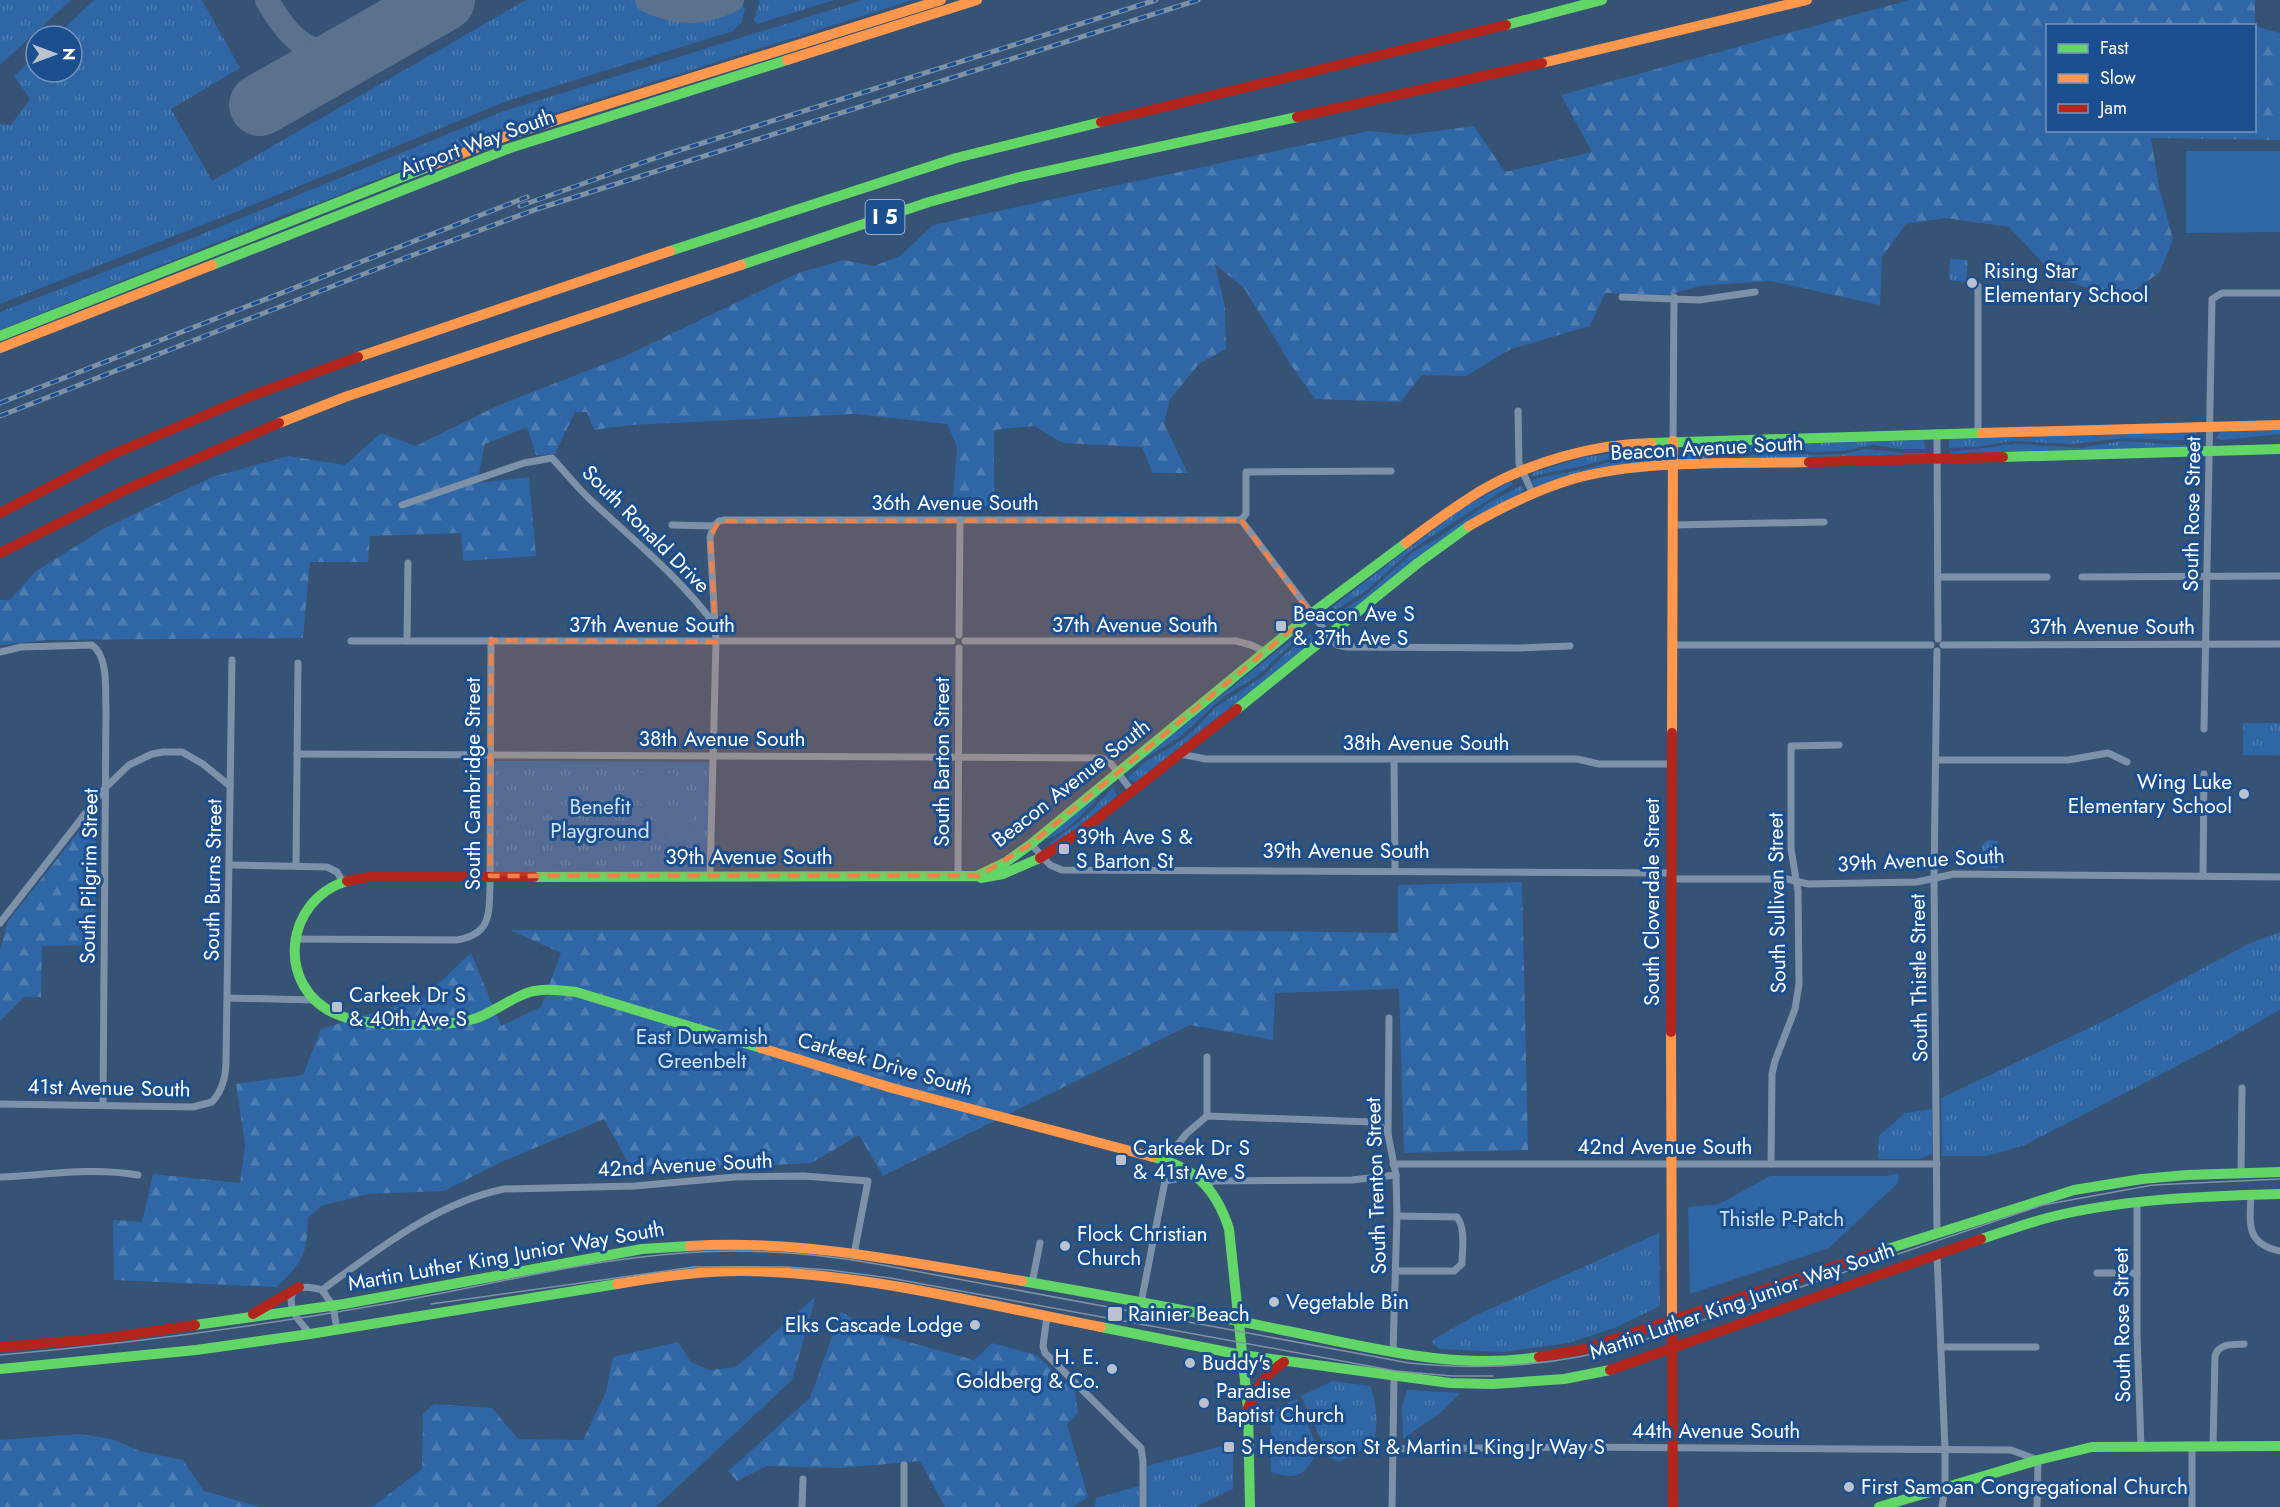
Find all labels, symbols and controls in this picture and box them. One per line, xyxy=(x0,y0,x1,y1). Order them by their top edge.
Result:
north arrow xyxy=(24,24,84,84)
legend xyxy=(2046,24,2256,132)
text: Fast xyxy=(2100,35,2129,61)
text: N xyxy=(57,48,80,60)
text: Slow xyxy=(2100,65,2137,91)
text: Jam xyxy=(2098,95,2127,121)
street label: Airport Way South xyxy=(395,101,559,185)
road number: I 5 xyxy=(866,200,904,234)
place label: Rising Star Elementary School xyxy=(1984,256,2148,310)
marker: Rising Star Elementary School xyxy=(1965,276,1979,290)
street label: Beacon Avenue South xyxy=(1610,428,1804,468)
street label: South Rose Street xyxy=(2176,436,2208,592)
street label: South Ronald Drive xyxy=(575,458,717,600)
street label: 36th Avenue South xyxy=(871,488,1039,518)
place label: Beacon Ave S & 37th Ave S xyxy=(1293,599,1415,653)
street label: 37th Avenue South xyxy=(569,610,735,640)
street label: 37th Avenue South xyxy=(1052,610,1218,640)
street label: 37th Avenue South xyxy=(2029,612,2195,642)
marker: Beacon Ave S & 37th Ave S xyxy=(1274,619,1288,633)
street label: South Cambridge Street xyxy=(458,677,488,891)
street label: South Barton Street xyxy=(927,677,957,847)
street label: Beacon Avenue South xyxy=(986,712,1156,854)
street label: 38th Avenue South xyxy=(638,724,806,754)
street label: 38th Avenue South xyxy=(1342,728,1510,758)
place label: Wing Luke Elementary School xyxy=(2068,767,2232,821)
marker: Wing Luke Elementary School xyxy=(2237,787,2251,801)
street label: South Pilgrim Street xyxy=(72,788,106,964)
park label: Benefit Playground xyxy=(550,792,650,846)
street label: South Cloverdale Street xyxy=(1637,798,1667,1006)
street label: South Burns Street xyxy=(197,799,229,961)
street label: South Sullivan Street xyxy=(1760,812,1794,994)
place label: 39th Ave S & S Barton St xyxy=(1076,822,1193,876)
street label: 39th Avenue South xyxy=(1262,836,1430,866)
street label: 39th Avenue South xyxy=(1836,841,2006,879)
street label: 39th Avenue South xyxy=(665,842,833,872)
marker: 39th Ave S & S Barton St xyxy=(1057,842,1071,856)
street label: South Thistle Street xyxy=(1903,894,1935,1062)
place label: Carkeek Dr S & 40th Ave S xyxy=(349,980,467,1034)
marker: Carkeek Dr S & 40th Ave S xyxy=(330,1000,344,1014)
park label: East Duwamish Greenbelt xyxy=(636,1022,768,1076)
street label: Carkeek Drive South xyxy=(794,1025,976,1103)
street label: 41st Avenue South xyxy=(27,1072,191,1104)
street label: South Trenton Street xyxy=(1358,1097,1394,1275)
street label: 42nd Avenue South xyxy=(1577,1132,1753,1162)
place label: Carkeek Dr S & 41st Ave S xyxy=(1133,1133,1250,1187)
street label: 42nd Avenue South xyxy=(597,1145,773,1185)
marker: Carkeek Dr S & 41st Ave S xyxy=(1114,1153,1128,1167)
park label: Thistle P-Patch xyxy=(1720,1204,1844,1234)
street label: Martin Luther King Junior Way South xyxy=(345,1213,667,1299)
place label: Flock Christian Church xyxy=(1077,1219,1208,1273)
street label: Martin Luther King Junior Way South xyxy=(1585,1235,1899,1367)
marker: Flock Christian Church xyxy=(1058,1239,1072,1253)
street label: South Rose Street xyxy=(2106,1247,2138,1403)
place label: Vegetable Bin xyxy=(1286,1287,1409,1317)
marker: Vegetable Bin xyxy=(1267,1295,1281,1309)
place label: Rainier Beach xyxy=(1128,1299,1250,1329)
marker: Rainier Beach xyxy=(1106,1305,1124,1323)
place label: Elks Cascade Lodge xyxy=(785,1310,963,1340)
marker: Elks Cascade Lodge xyxy=(968,1318,982,1332)
place label: H. E. Goldberg & Co. xyxy=(956,1342,1100,1396)
place label: Buddy's xyxy=(1202,1348,1270,1378)
marker: Buddy's xyxy=(1183,1356,1197,1370)
marker: H. E. Goldberg & Co. xyxy=(1105,1362,1119,1376)
place label: Paradise Baptist Church xyxy=(1216,1376,1344,1430)
marker: Paradise Baptist Church xyxy=(1197,1396,1211,1410)
street label: 44th Avenue South xyxy=(1632,1416,1800,1446)
place label: S Henderson St & Martin L King Jr Way S xyxy=(1241,1432,1605,1462)
marker: S Henderson St & Martin L King Jr Way S xyxy=(1222,1440,1236,1454)
place label: First Samoan Congregational Church xyxy=(1861,1472,2188,1502)
marker: First Samoan Congregational Church xyxy=(1842,1480,1856,1494)

